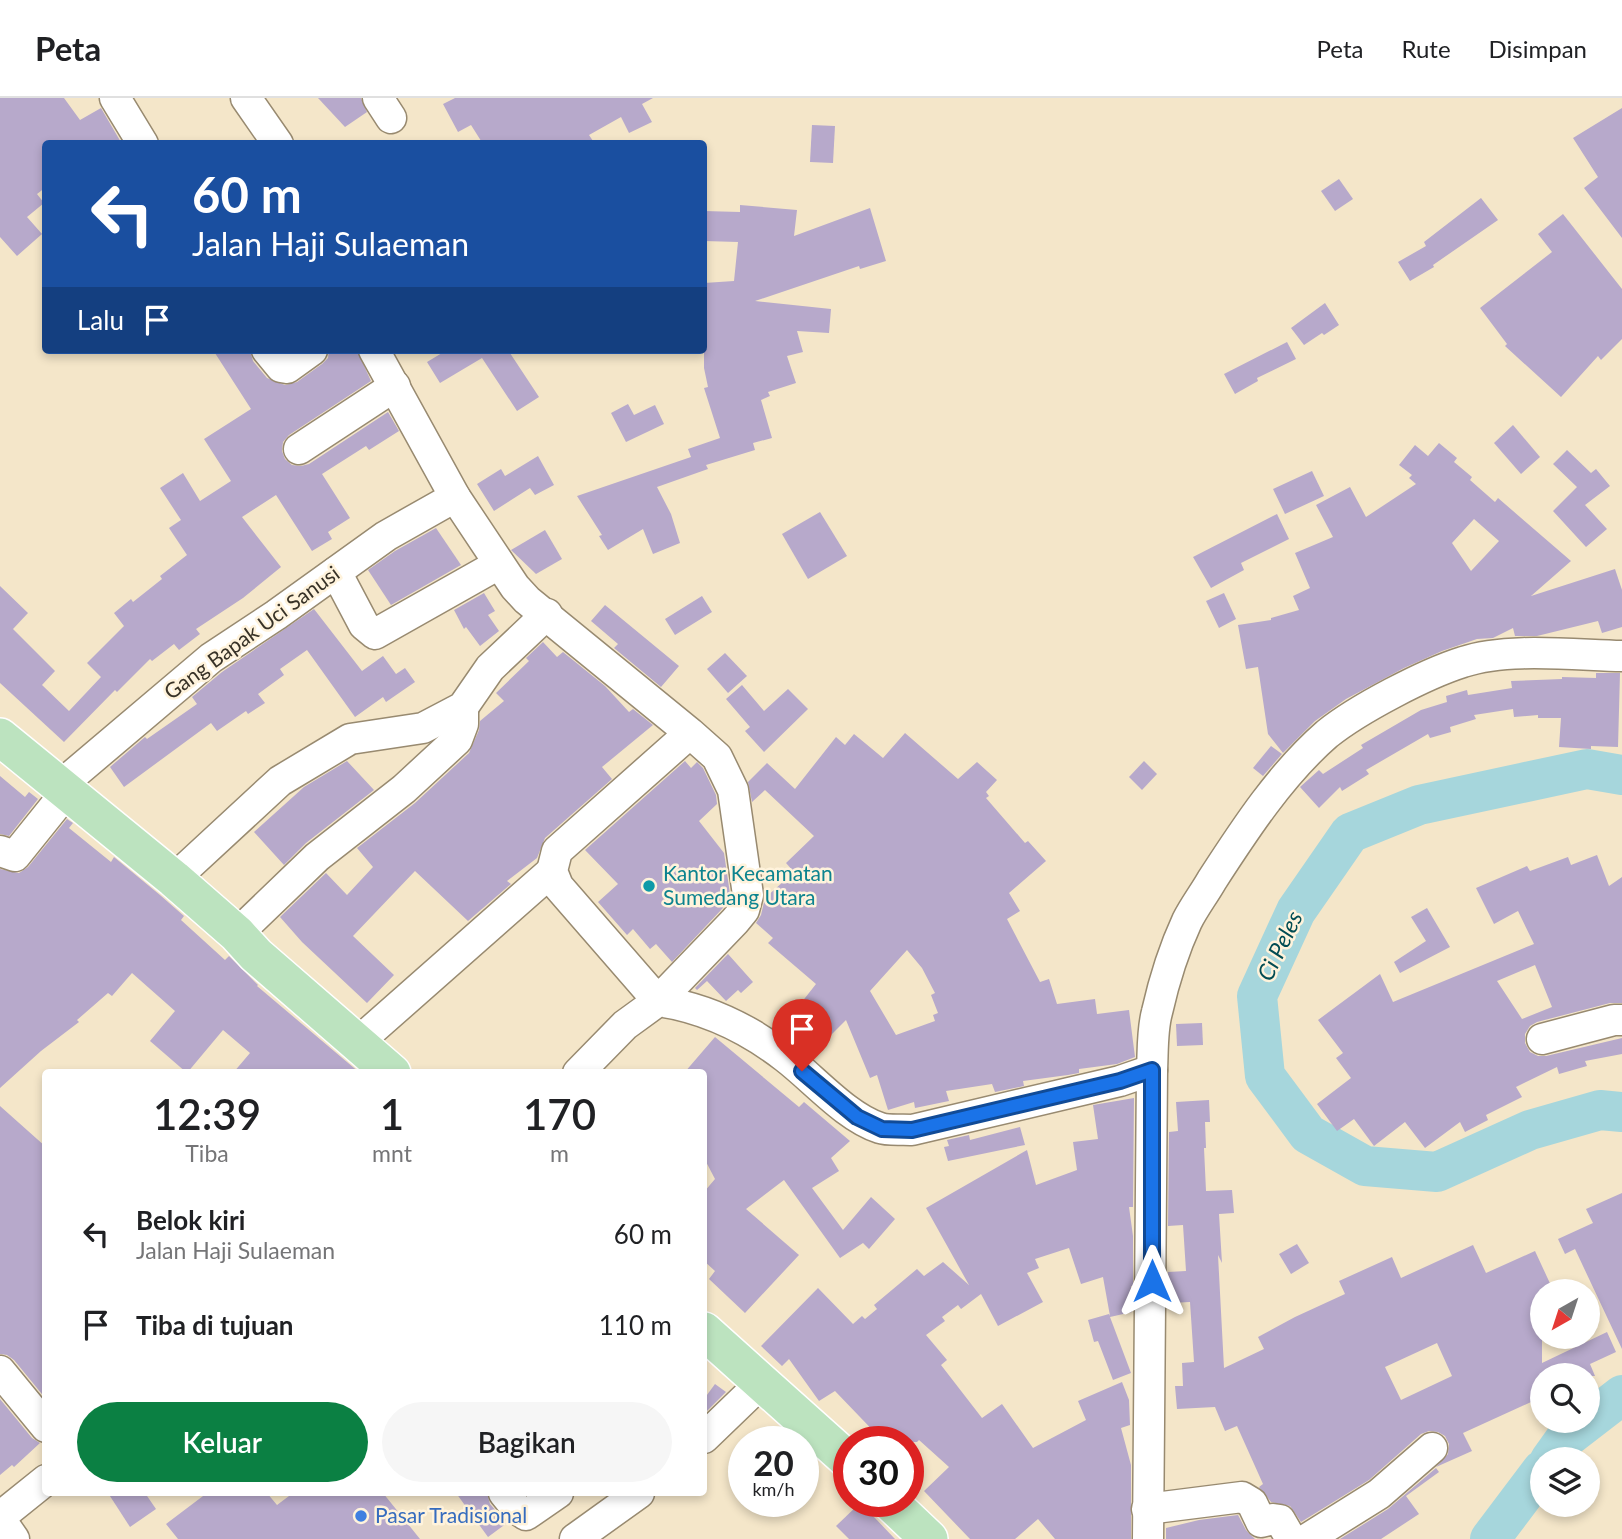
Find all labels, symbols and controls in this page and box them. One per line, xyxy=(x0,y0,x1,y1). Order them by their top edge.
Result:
text: Peta xyxy=(35,28,101,68)
text: Peta xyxy=(1317,34,1363,63)
text: Rute xyxy=(1401,34,1451,63)
text: Disimpan xyxy=(1489,34,1587,63)
text: 60 m xyxy=(192,165,302,223)
icon: left xyxy=(77,168,168,259)
text: Jalan Haji Sulaeman xyxy=(192,224,469,263)
icon: arrive xyxy=(138,301,176,339)
text: Lalu xyxy=(77,304,124,336)
street label: Gang Bapak Uci Sanusi xyxy=(159,560,344,704)
place label: Kantor Kecamatan Sumedang Utara xyxy=(663,860,833,909)
marker: Kantor Kecamatan Sumedang Utara xyxy=(641,878,657,894)
water label: Ci Peles xyxy=(1250,906,1308,985)
pin xyxy=(772,999,832,1071)
icon: arrive xyxy=(783,1010,821,1048)
text: 12:39 xyxy=(153,1089,261,1139)
text: 1 xyxy=(380,1089,404,1139)
text: 170 xyxy=(523,1089,596,1139)
text: Tiba xyxy=(185,1139,229,1167)
text: mnt xyxy=(372,1139,412,1167)
text: m xyxy=(550,1139,569,1167)
text: Belok kiri xyxy=(136,1204,245,1236)
icon: left xyxy=(77,1215,115,1253)
text: 60 m xyxy=(614,1218,672,1250)
text: Jalan Haji Sulaeman xyxy=(136,1236,335,1264)
position arrow xyxy=(1115,1244,1189,1318)
north arrow xyxy=(1530,1279,1600,1349)
map controls xyxy=(1530,1279,1600,1517)
icon: arrive xyxy=(77,1306,115,1344)
text: Tiba di tujuan xyxy=(136,1309,294,1341)
text: 110 m xyxy=(599,1309,672,1341)
button: search xyxy=(1530,1363,1600,1433)
button: Keluar xyxy=(77,1402,368,1482)
button: Bagikan xyxy=(382,1402,672,1482)
speed limit sign: 30 xyxy=(833,1426,924,1517)
text: 20 xyxy=(753,1441,794,1483)
button: layers xyxy=(1530,1447,1600,1517)
text: km/h xyxy=(752,1478,795,1500)
place label: Pasar Tradisional xyxy=(375,1502,527,1527)
marker: Pasar Tradisional xyxy=(353,1508,369,1524)

